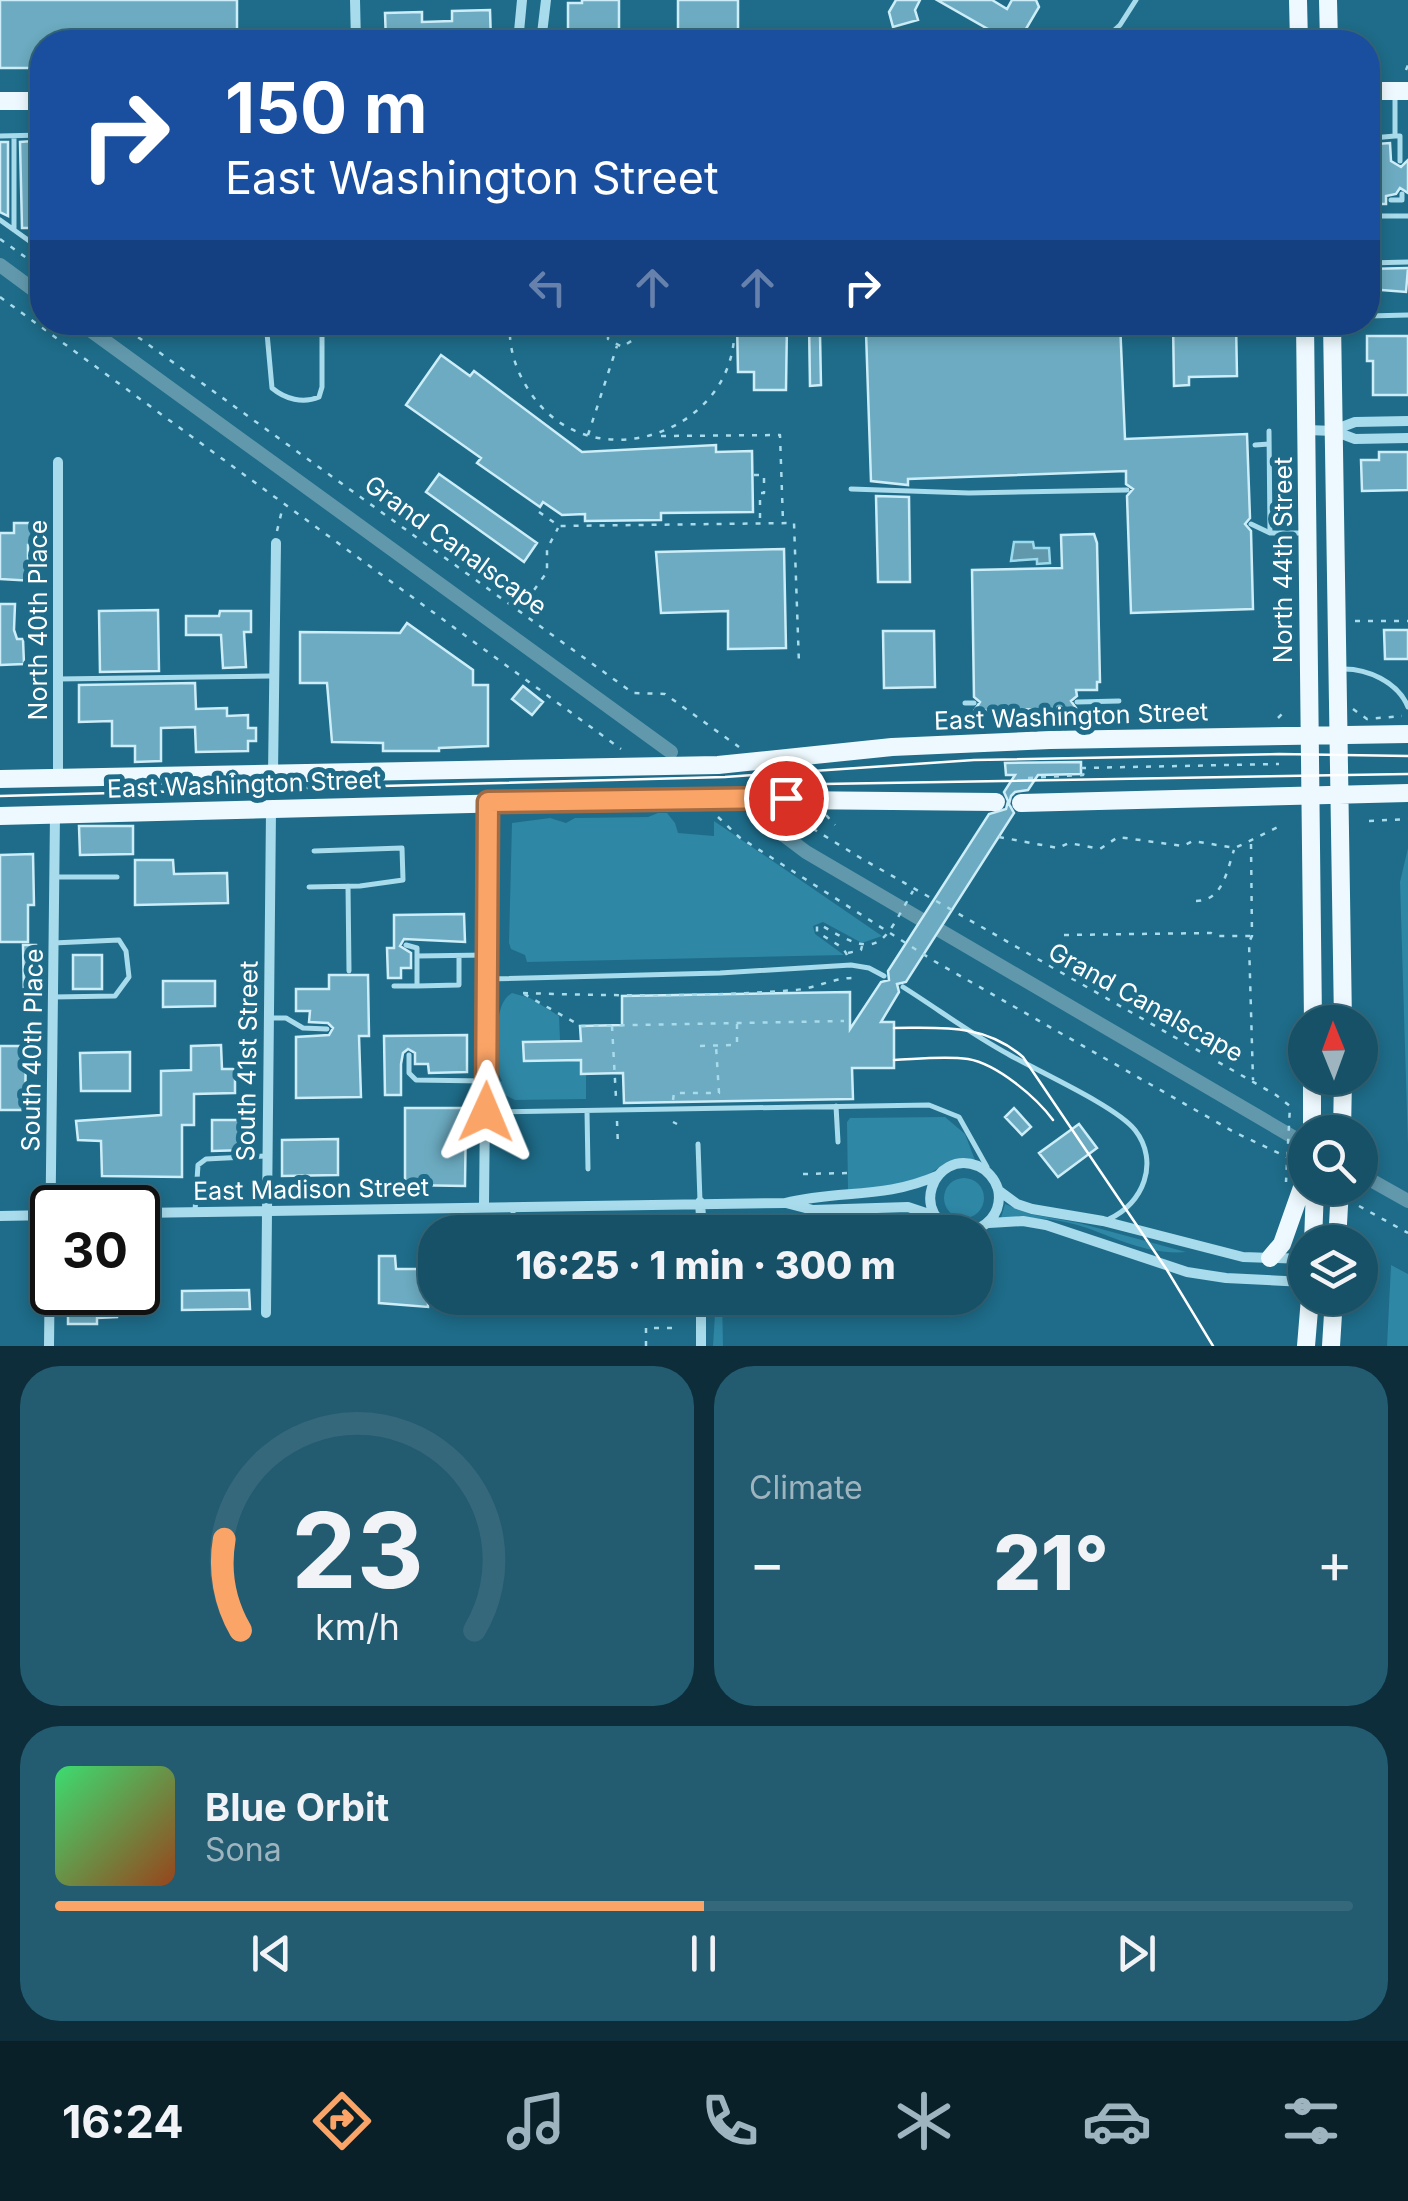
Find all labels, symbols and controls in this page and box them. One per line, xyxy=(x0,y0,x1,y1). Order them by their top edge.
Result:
text: 150 m xyxy=(225,65,428,150)
icon: right xyxy=(60,70,190,200)
text: East Washington Street xyxy=(225,150,719,205)
icon: left xyxy=(520,260,575,315)
icon: ahead xyxy=(625,260,680,315)
icon: ahead xyxy=(730,260,785,315)
icon: right xyxy=(835,260,890,315)
street label: North 44th Street xyxy=(1268,457,1298,663)
street label: Grand Canalscape xyxy=(359,469,553,621)
street label: North 40th Place xyxy=(23,520,53,720)
street label: East Washington Street xyxy=(933,696,1209,736)
pin xyxy=(744,756,829,841)
street label: East Washington Street xyxy=(106,764,382,804)
icon: arrive xyxy=(759,771,814,826)
street label: Grand Canalscape xyxy=(1043,936,1249,1068)
street label: South 40th Place xyxy=(15,948,49,1152)
street label: South 41st Street xyxy=(230,960,264,1162)
north arrow xyxy=(1288,1005,1378,1095)
map controls xyxy=(1288,1005,1378,1315)
position arrow xyxy=(434,1060,538,1164)
button: search xyxy=(1288,1115,1378,1205)
street label: East Madison Street xyxy=(193,1172,429,1206)
speed limit sign: 30 xyxy=(30,1185,160,1315)
button: layers xyxy=(1288,1225,1378,1315)
text: 16:25 · 1 min · 300 m xyxy=(515,1242,896,1288)
text: Climate xyxy=(749,1468,863,1507)
text: 23 xyxy=(291,1487,423,1613)
text: 21° xyxy=(993,1517,1109,1608)
text: − xyxy=(749,1530,785,1596)
text: + xyxy=(1317,1530,1353,1596)
text: km/h xyxy=(315,1605,399,1649)
text: Blue Orbit xyxy=(205,1784,389,1830)
text: Sona xyxy=(205,1830,282,1869)
icon: previous xyxy=(244,1926,299,1981)
icon: pause xyxy=(676,1926,731,1981)
icon: next xyxy=(1109,1926,1164,1981)
icon: directions xyxy=(307,2086,377,2156)
icon: music xyxy=(501,2086,571,2156)
icon: phone xyxy=(695,2086,765,2156)
icon: climate xyxy=(889,2086,959,2156)
icon: car xyxy=(1082,2086,1152,2156)
icon: filters xyxy=(1276,2086,1346,2156)
text: 16:24 xyxy=(62,2094,184,2149)

